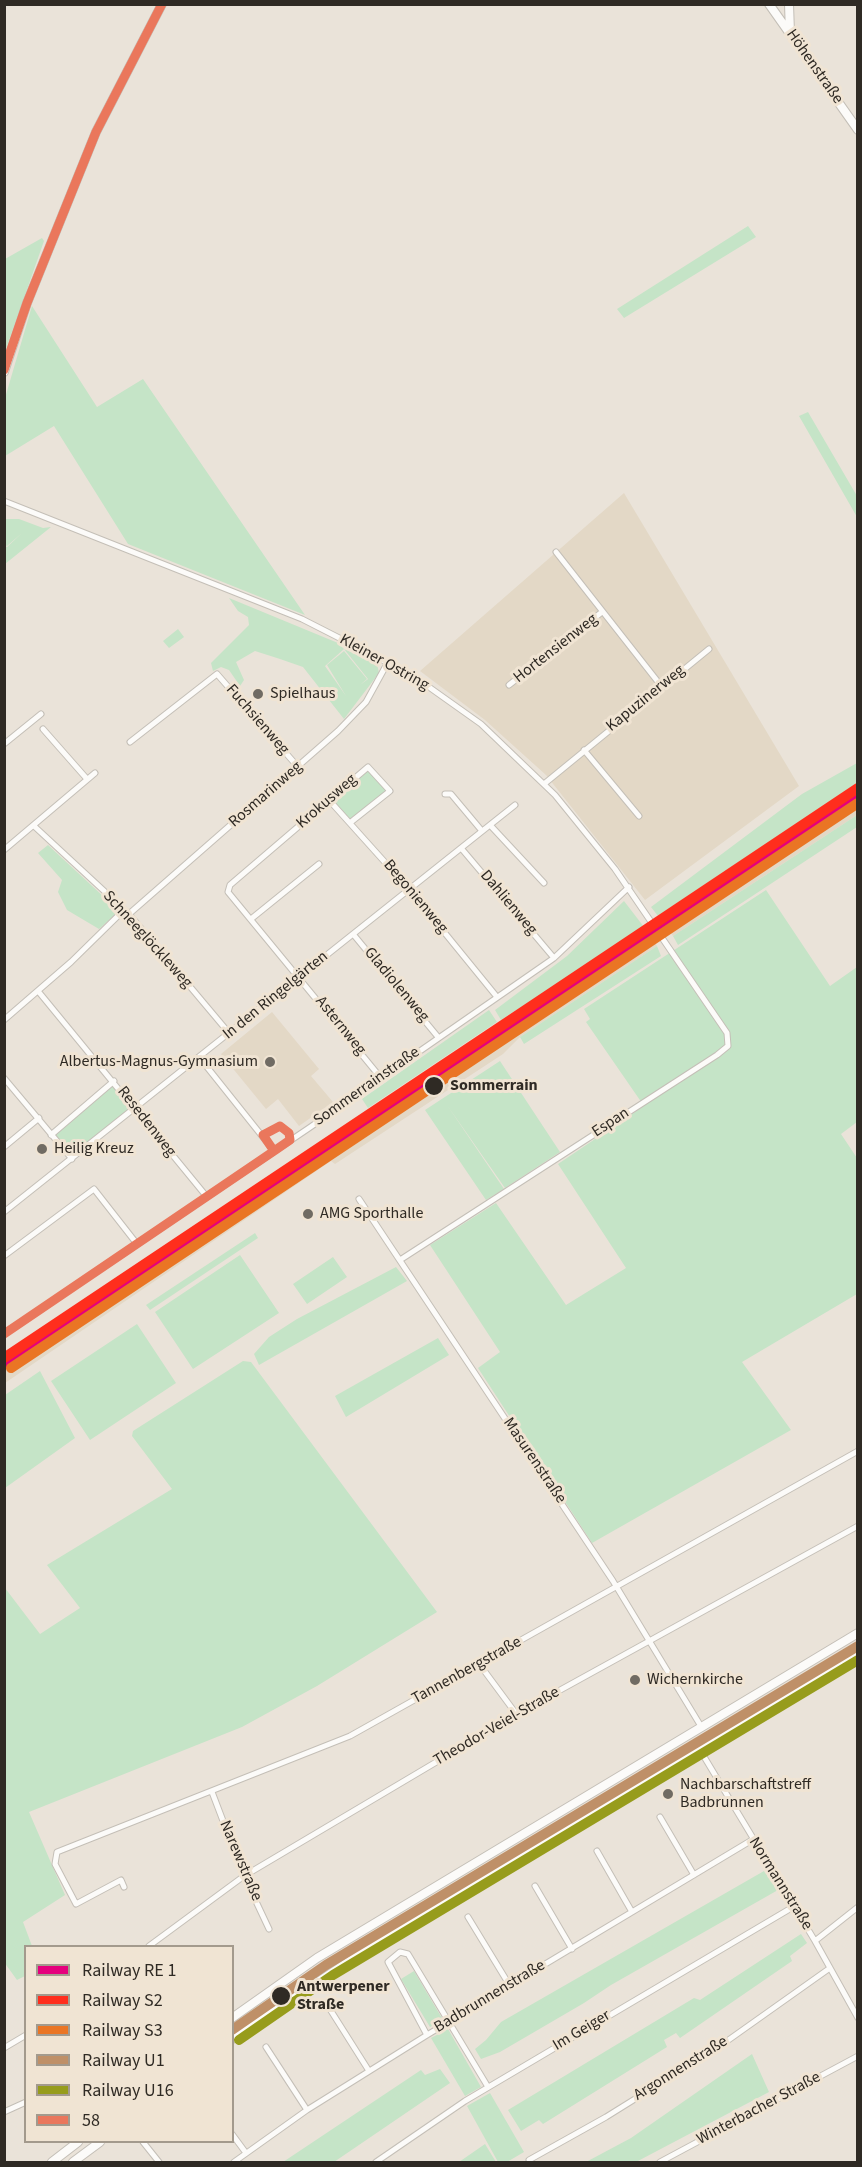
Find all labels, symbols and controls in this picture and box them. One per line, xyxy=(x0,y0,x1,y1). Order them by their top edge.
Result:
street label: Höhenstraße xyxy=(781,26,847,108)
street label: Hortensienweg xyxy=(510,610,602,688)
street label: Kleiner Ostring xyxy=(336,631,432,695)
street label: Kapuzinerweg xyxy=(603,661,689,737)
street label: Fuchsienweg xyxy=(221,681,293,759)
place label: Spielhaus xyxy=(270,684,336,704)
marker: Spielhaus xyxy=(251,687,265,701)
street label: Rosmarinweg xyxy=(225,758,307,832)
street label: Krokusweg xyxy=(293,771,361,833)
street label: Begonienweg xyxy=(379,856,451,938)
street label: Dahlienweg xyxy=(475,867,541,939)
street label: Schneeglöckleweg xyxy=(98,887,196,993)
street label: Gladiolenweg xyxy=(359,944,433,1026)
street label: In den Ringelgärten xyxy=(219,948,333,1044)
street label: Asternweg xyxy=(310,993,370,1059)
street label: Sommerrainstraße xyxy=(310,1043,424,1131)
place label: Albertus-Magnus-Gymnasium xyxy=(60,1052,258,1072)
marker: Albertus-Magnus-Gymnasium xyxy=(263,1055,277,1069)
marker: Sommerrain xyxy=(423,1075,445,1097)
place label: Sommerrain xyxy=(450,1076,538,1096)
street label: Resedenweg xyxy=(112,1083,180,1161)
street label: Espan xyxy=(589,1104,633,1142)
place label: Heilig Kreuz xyxy=(54,1139,134,1159)
marker: Heilig Kreuz xyxy=(35,1142,49,1156)
place label: AMG Sporthalle xyxy=(320,1204,423,1224)
marker: AMG Sporthalle xyxy=(301,1207,315,1221)
street label: Masurenstraße xyxy=(498,1414,570,1508)
street label: Tannenbergstraße xyxy=(409,1633,525,1709)
place label: Wichernkirche xyxy=(647,1670,743,1690)
marker: Wichernkirche xyxy=(628,1673,642,1687)
street label: Theodor-Veiel-Straße xyxy=(431,1683,563,1771)
place label: Nachbarschaftstreff Badbrunnen xyxy=(680,1775,811,1813)
marker: Nachbarschaftstreff Badbrunnen xyxy=(661,1787,675,1801)
street label: Narewstraße xyxy=(214,1818,266,1904)
street label: Normannstraße xyxy=(744,1834,816,1934)
legend xyxy=(24,1945,234,2143)
street label: Badbrunnenstraße xyxy=(431,1956,549,2038)
text: Railway RE 1 xyxy=(82,1958,176,1983)
place label: Antwerpener Straße xyxy=(297,1977,390,2015)
marker: Antwerpener Straße xyxy=(270,1985,292,2007)
text: Railway S2 xyxy=(82,1988,163,2013)
street label: Im Geiger xyxy=(550,2006,614,2056)
text: Railway S3 xyxy=(82,2018,163,2043)
street label: Argonnenstraße xyxy=(631,2033,731,2105)
text: Railway U1 xyxy=(82,2048,165,2073)
street label: Winterbacher Straße xyxy=(694,2068,824,2150)
text: Railway U16 xyxy=(82,2078,174,2103)
text: 58 xyxy=(82,2108,100,2133)

